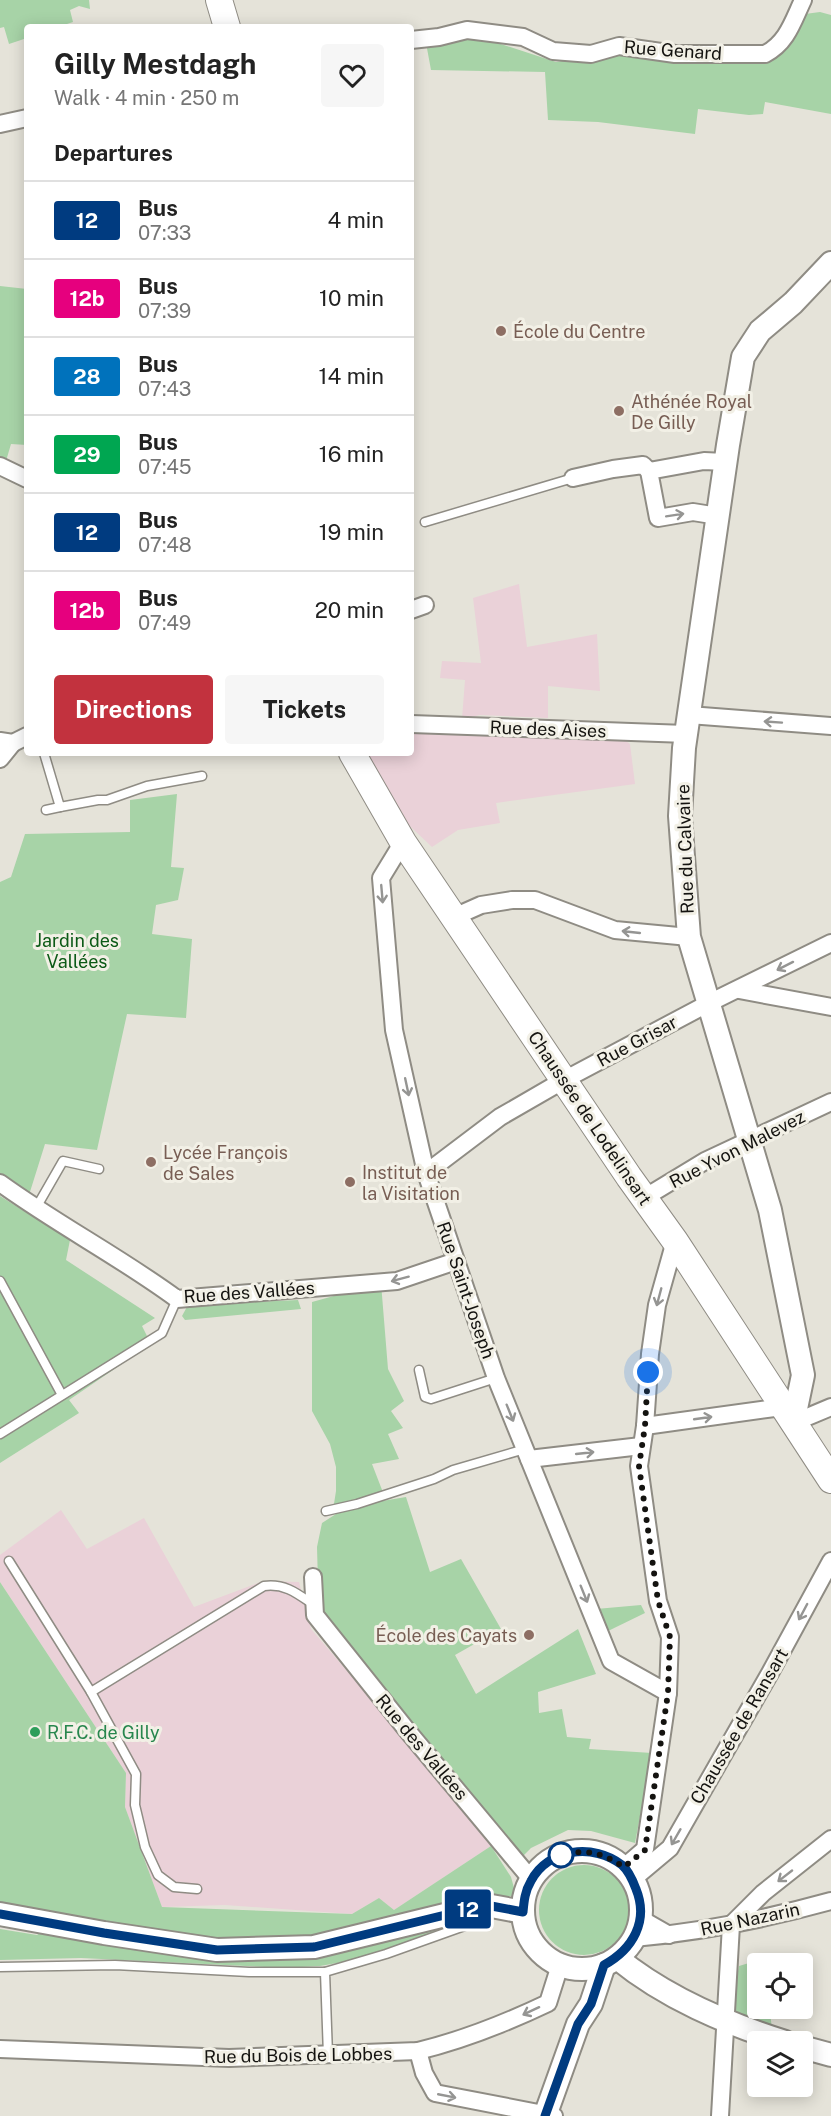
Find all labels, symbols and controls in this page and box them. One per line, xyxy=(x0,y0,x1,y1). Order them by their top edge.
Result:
street label: Rue Genard xyxy=(623,36,723,64)
button: heart xyxy=(321,44,384,107)
text: Gilly Mestdagh xyxy=(54,47,256,80)
text: Walk · 4 min · 250 m xyxy=(54,86,239,110)
text: Departures xyxy=(54,140,173,166)
text: Bus xyxy=(138,195,178,221)
text: 4 min xyxy=(328,207,384,233)
text: 12 xyxy=(76,208,98,233)
text: 07:33 xyxy=(138,221,191,245)
text: Bus xyxy=(138,273,178,299)
text: 10 min xyxy=(319,285,384,311)
text: 12b xyxy=(69,286,105,311)
text: 07:39 xyxy=(138,299,191,323)
place label: École du Centre xyxy=(513,320,645,342)
marker: École du Centre xyxy=(494,324,508,338)
text: Bus xyxy=(138,351,178,377)
text: 14 min xyxy=(319,363,384,389)
text: 28 xyxy=(73,364,101,389)
text: 07:43 xyxy=(138,377,191,401)
place label: Athénée Royal De Gilly xyxy=(631,391,752,433)
marker: Athénée Royal De Gilly xyxy=(612,404,626,418)
text: Bus xyxy=(138,429,178,455)
text: 16 min xyxy=(319,441,384,467)
text: 29 xyxy=(73,442,101,467)
text: 07:45 xyxy=(138,455,191,479)
text: Bus xyxy=(138,507,178,533)
one-way arrow xyxy=(665,509,684,520)
text: 19 min xyxy=(319,519,384,545)
text: 12 xyxy=(76,520,98,545)
text: 07:48 xyxy=(138,533,192,557)
text: Bus xyxy=(138,585,178,611)
text: 20 min xyxy=(315,597,384,623)
text: 12b xyxy=(69,598,105,623)
text: 07:49 xyxy=(138,611,191,635)
button: Directions xyxy=(54,675,213,744)
button: Tickets xyxy=(225,675,384,744)
street label: Rue des Aises xyxy=(489,716,607,742)
one-way arrow xyxy=(763,716,783,727)
street label: Rue du Calvaire xyxy=(672,784,698,914)
one-way arrow xyxy=(377,884,388,904)
one-way arrow xyxy=(622,926,641,937)
park label: Jardin des Vallées xyxy=(35,930,119,972)
one-way arrow xyxy=(777,960,794,972)
street label: Rue Grisar xyxy=(593,1011,681,1071)
street label: Chaussée de Lodelinsart xyxy=(524,1027,656,1209)
one-way arrow xyxy=(401,1078,413,1097)
street label: Rue Yvon Malevez xyxy=(666,1106,808,1192)
place label: Lycée François de Sales xyxy=(163,1142,288,1184)
marker: Lycée François de Sales xyxy=(144,1155,158,1169)
place label: Institut de la Visitation xyxy=(362,1162,460,1204)
marker: Institut de la Visitation xyxy=(343,1175,357,1189)
street label: Rue Saint-Joseph xyxy=(433,1219,499,1361)
one-way arrow xyxy=(391,1274,410,1285)
street label: Rue des Vallées xyxy=(183,1277,315,1307)
one-way arrow xyxy=(653,1288,664,1307)
your location xyxy=(633,1357,663,1387)
one-way arrow xyxy=(505,1403,516,1422)
one-way arrow xyxy=(693,1413,712,1424)
one-way arrow xyxy=(575,1447,595,1458)
one-way arrow xyxy=(579,1584,590,1602)
one-way arrow xyxy=(797,1603,809,1620)
place label: École des Cayats xyxy=(376,1624,517,1646)
marker: École des Cayats xyxy=(522,1628,536,1642)
street label: Chaussée de Ransart xyxy=(686,1645,792,1807)
street label: Rue des Vallées xyxy=(372,1690,472,1804)
place label: R.F.C. de Gilly xyxy=(47,1722,160,1743)
marker: R.F.C. de Gilly xyxy=(28,1725,42,1739)
one-way arrow xyxy=(670,1828,682,1845)
unlabelled marker xyxy=(548,1842,574,1868)
one-way arrow xyxy=(777,1869,793,1882)
line badge: 12 xyxy=(441,1890,495,1928)
text: 12 xyxy=(457,1897,479,1922)
street label: Rue Nazarin xyxy=(698,1898,802,1940)
map controls xyxy=(747,1953,813,2097)
button: locate xyxy=(747,1953,813,2019)
one-way arrow xyxy=(522,2006,540,2017)
button: layers xyxy=(747,2031,813,2097)
street label: Rue du Bois de Lobbes xyxy=(204,2043,392,2067)
one-way arrow xyxy=(437,2091,457,2102)

